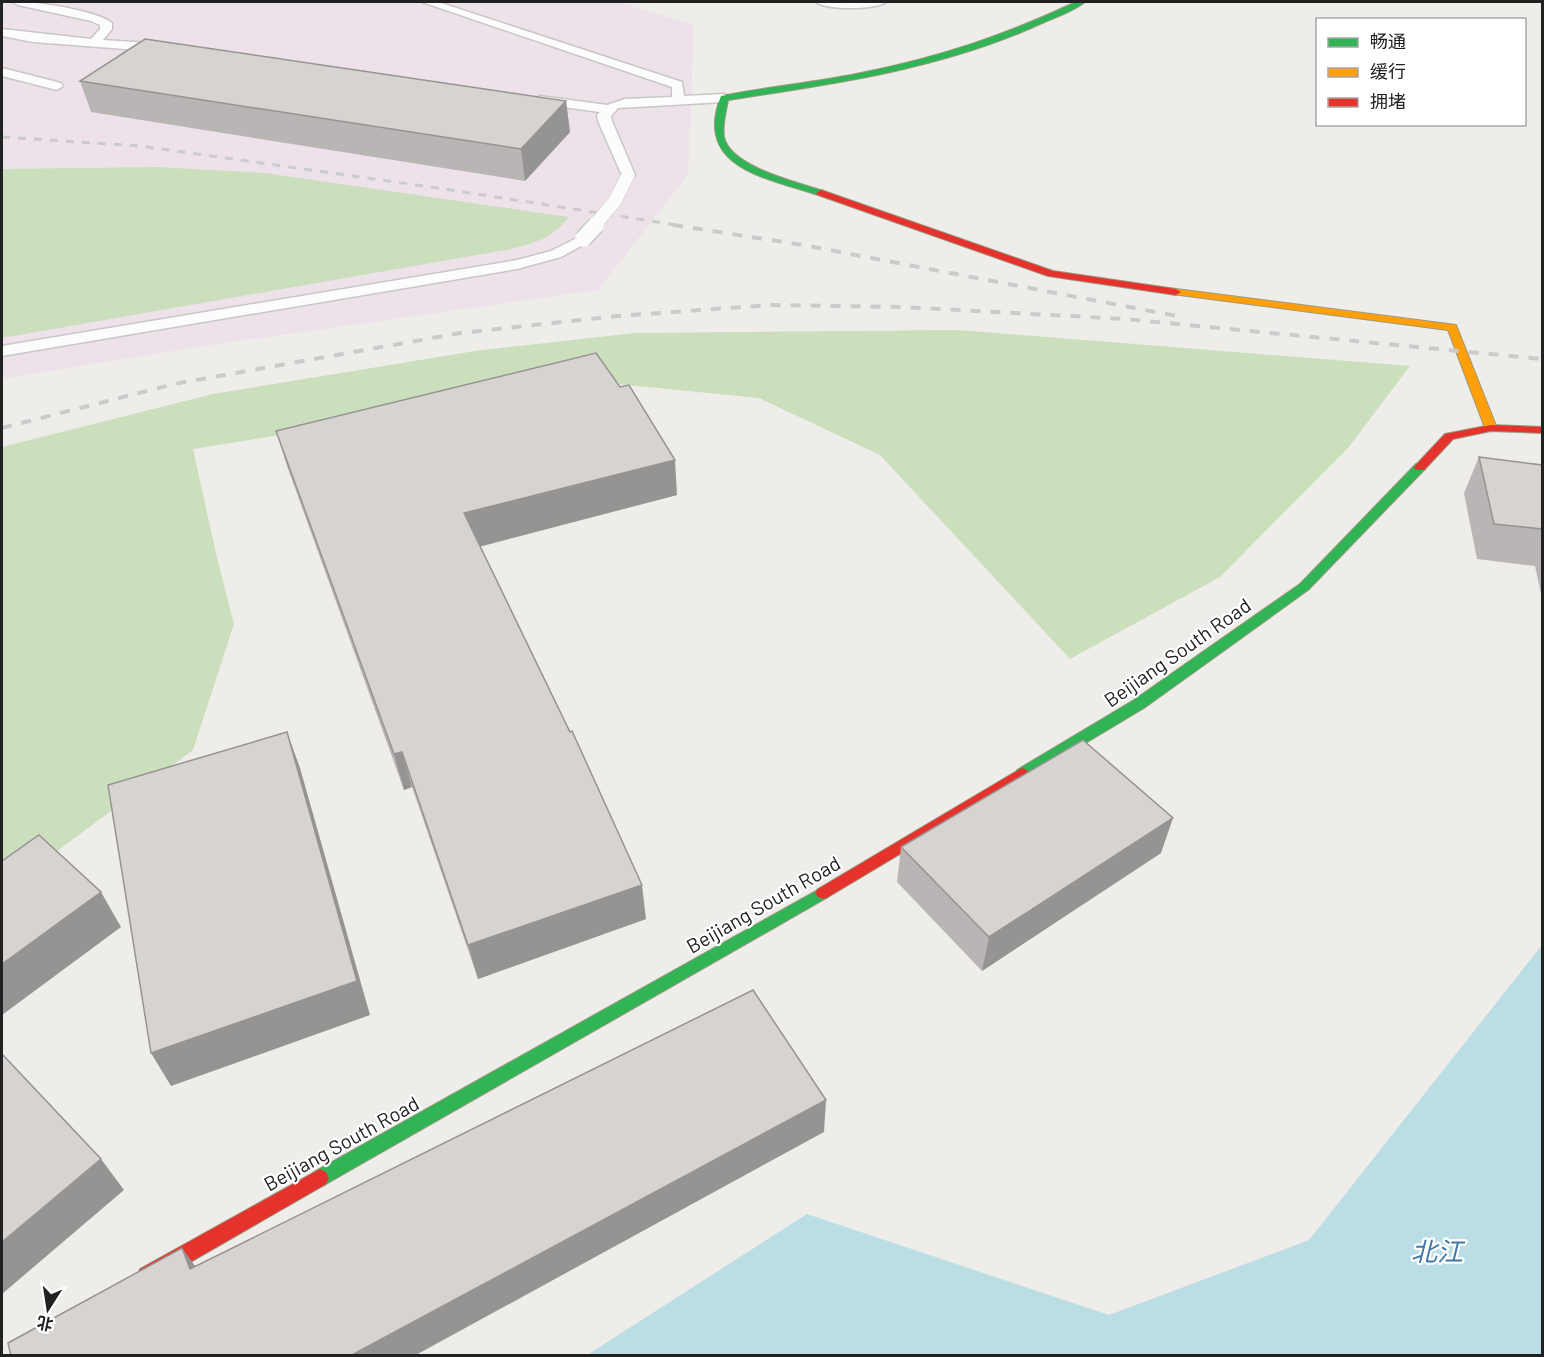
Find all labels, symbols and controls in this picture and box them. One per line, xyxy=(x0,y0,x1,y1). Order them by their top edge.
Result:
legend xyxy=(1316,18,1526,126)
text: 畅通 xyxy=(1370,30,1406,52)
text: 缓行 xyxy=(1370,60,1406,82)
text: 拥堵 xyxy=(1370,90,1406,112)
street label: Beijiang South Road xyxy=(1099,592,1255,712)
street label: Beijiang South Road xyxy=(682,850,844,958)
street label: Beijiang South Road xyxy=(259,1090,423,1196)
water label: 北江 xyxy=(1411,1235,1466,1266)
north arrow xyxy=(18,1279,78,1339)
text: 北 xyxy=(35,1313,55,1335)

